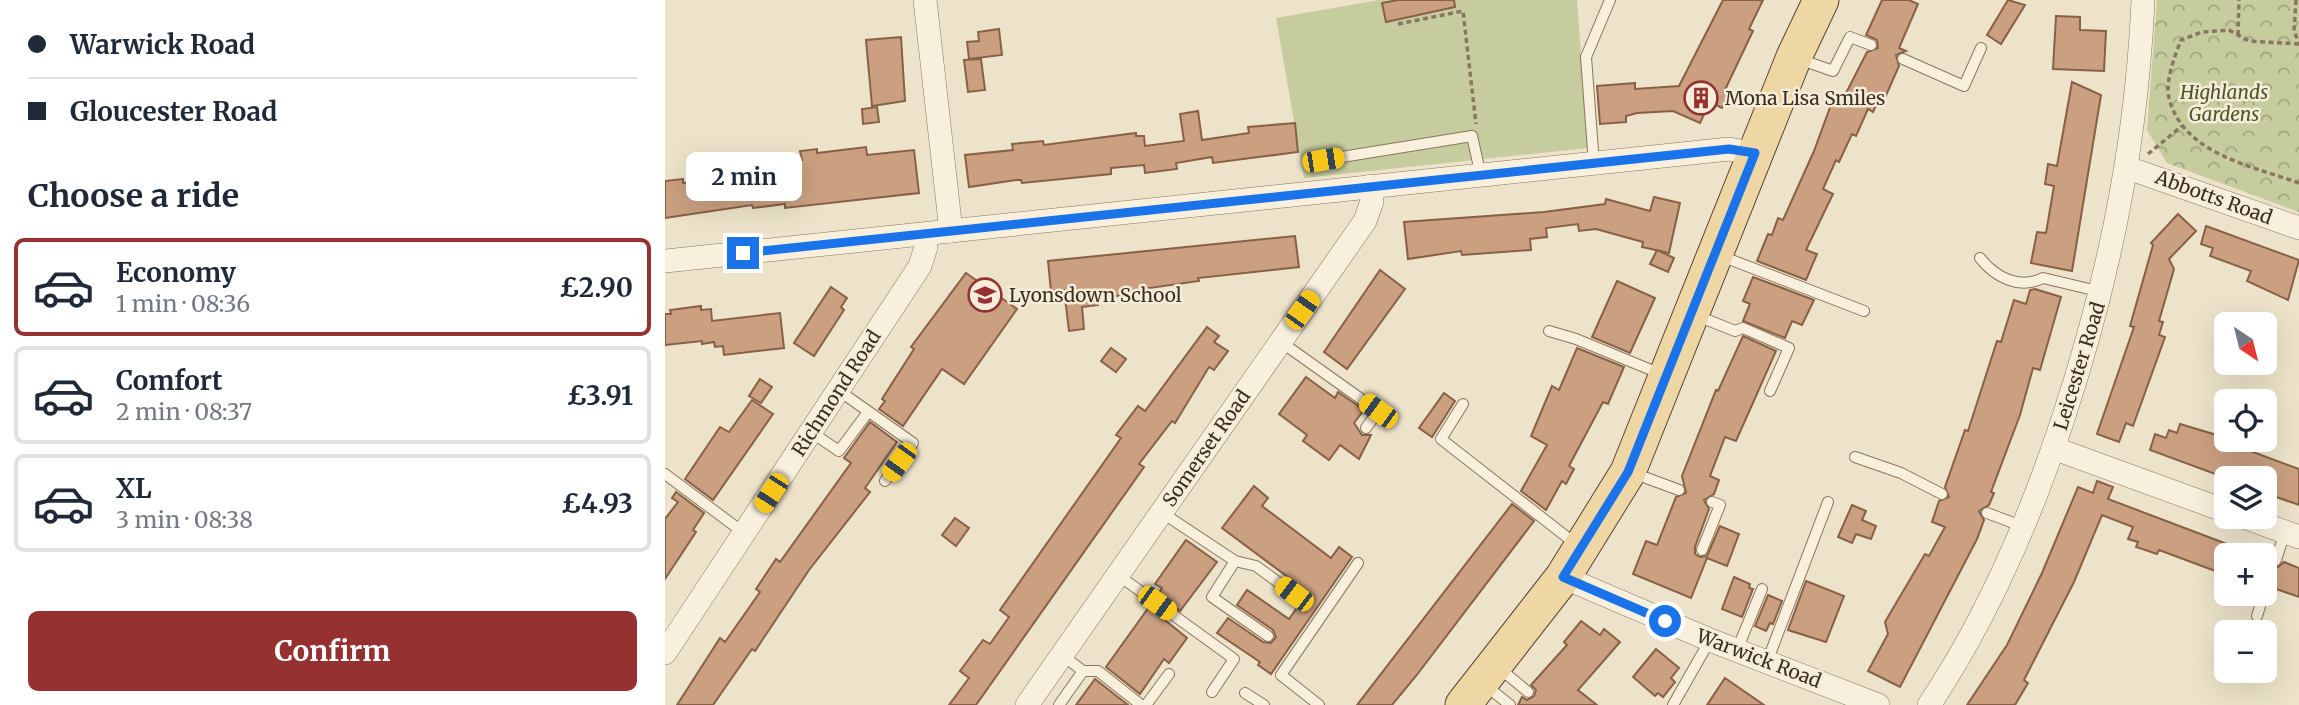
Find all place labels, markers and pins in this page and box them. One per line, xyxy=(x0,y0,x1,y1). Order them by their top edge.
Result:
building icon: Mona Lisa Smiles xyxy=(1682,79,1720,117)
place label: Mona Lisa Smiles xyxy=(1725,86,1885,110)
school or university icon: Lyonsdown School xyxy=(966,276,1004,314)
place label: Lyonsdown School xyxy=(1009,283,1182,307)

